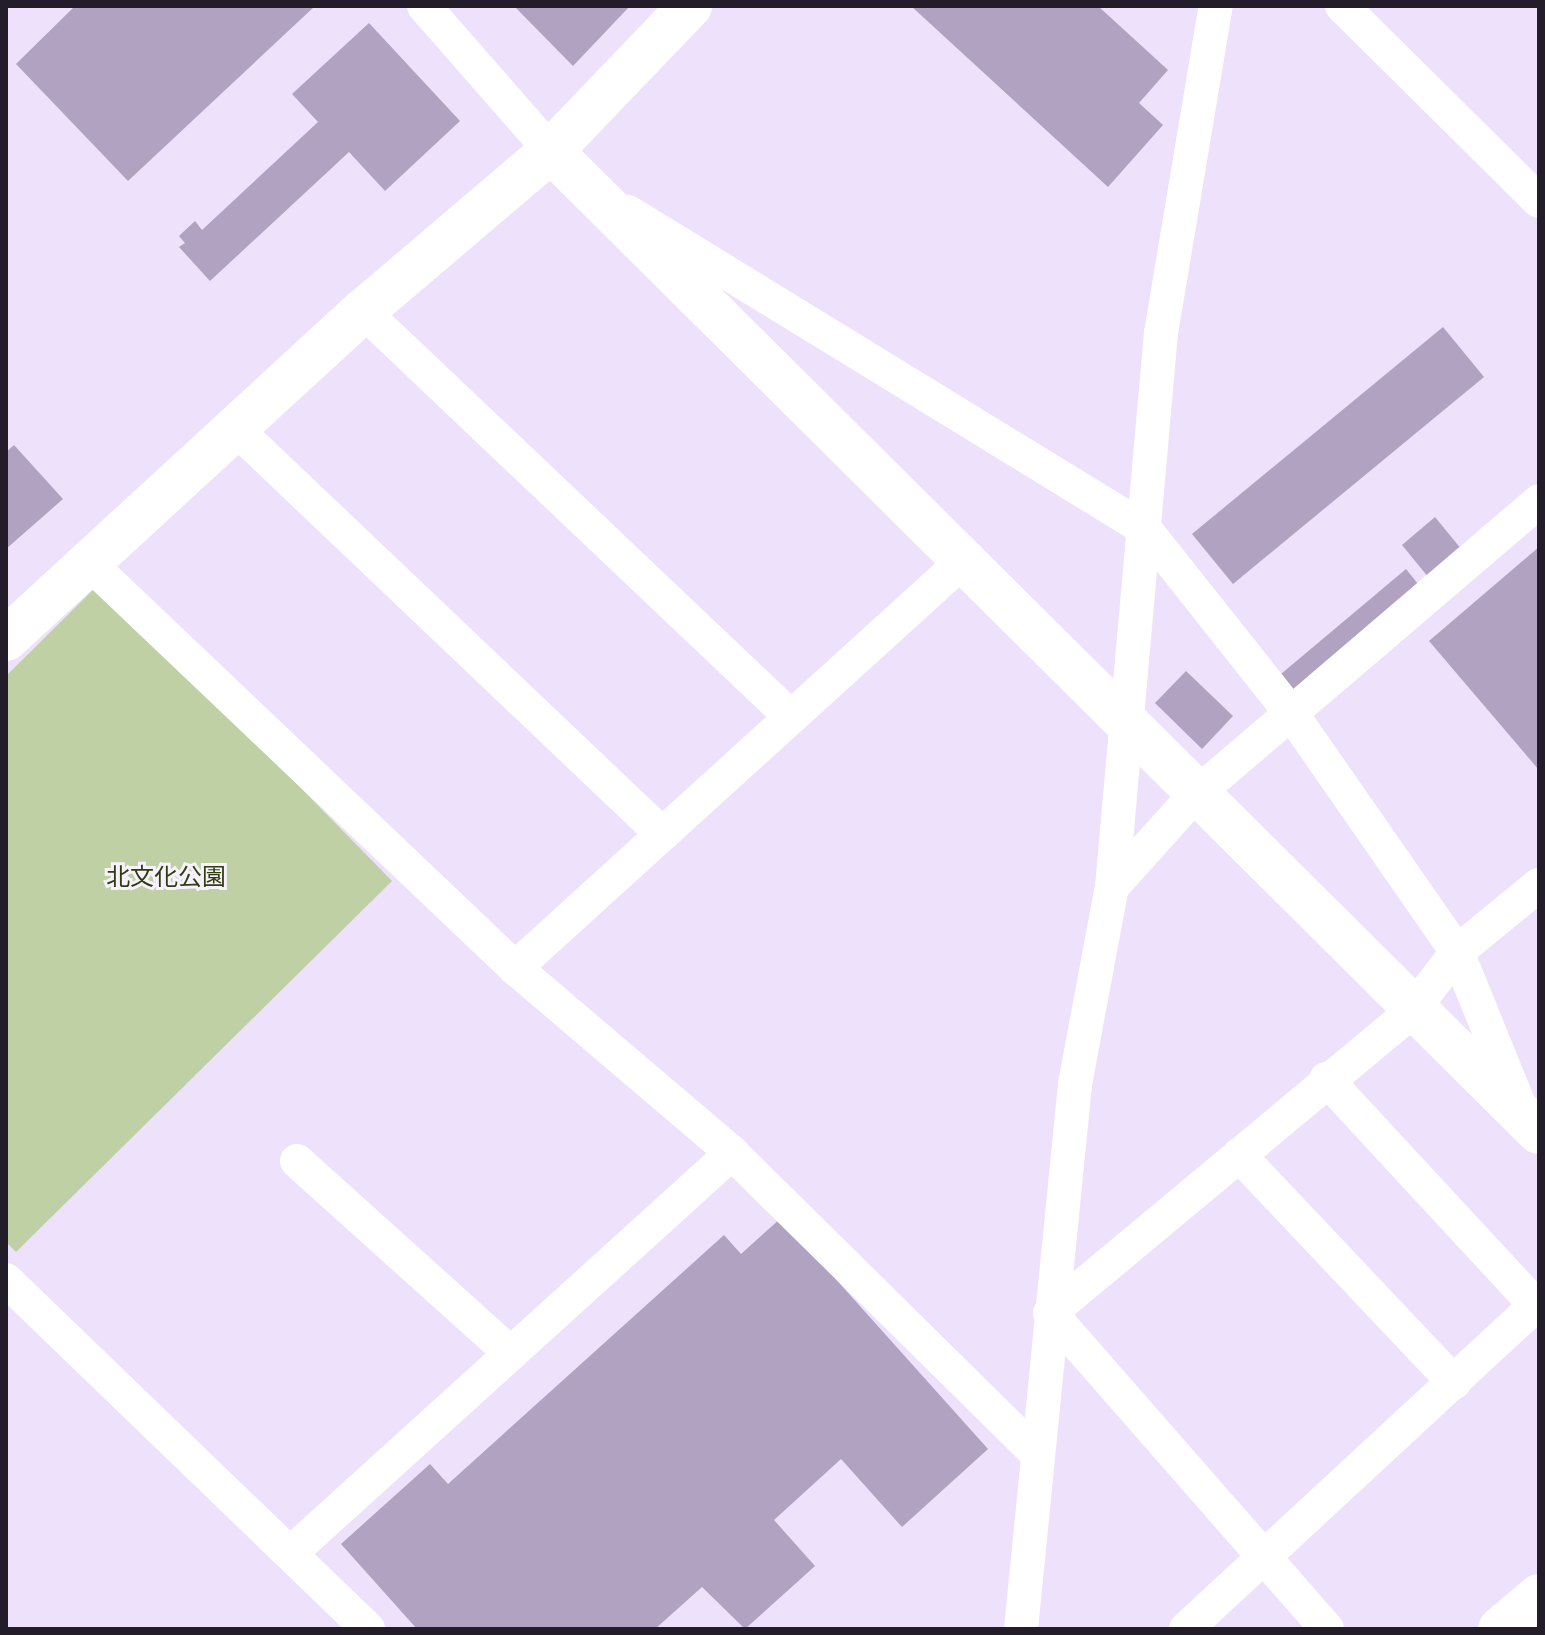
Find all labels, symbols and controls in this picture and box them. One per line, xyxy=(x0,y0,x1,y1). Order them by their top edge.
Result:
park label: 北文化公園 xyxy=(106,866,226,894)

